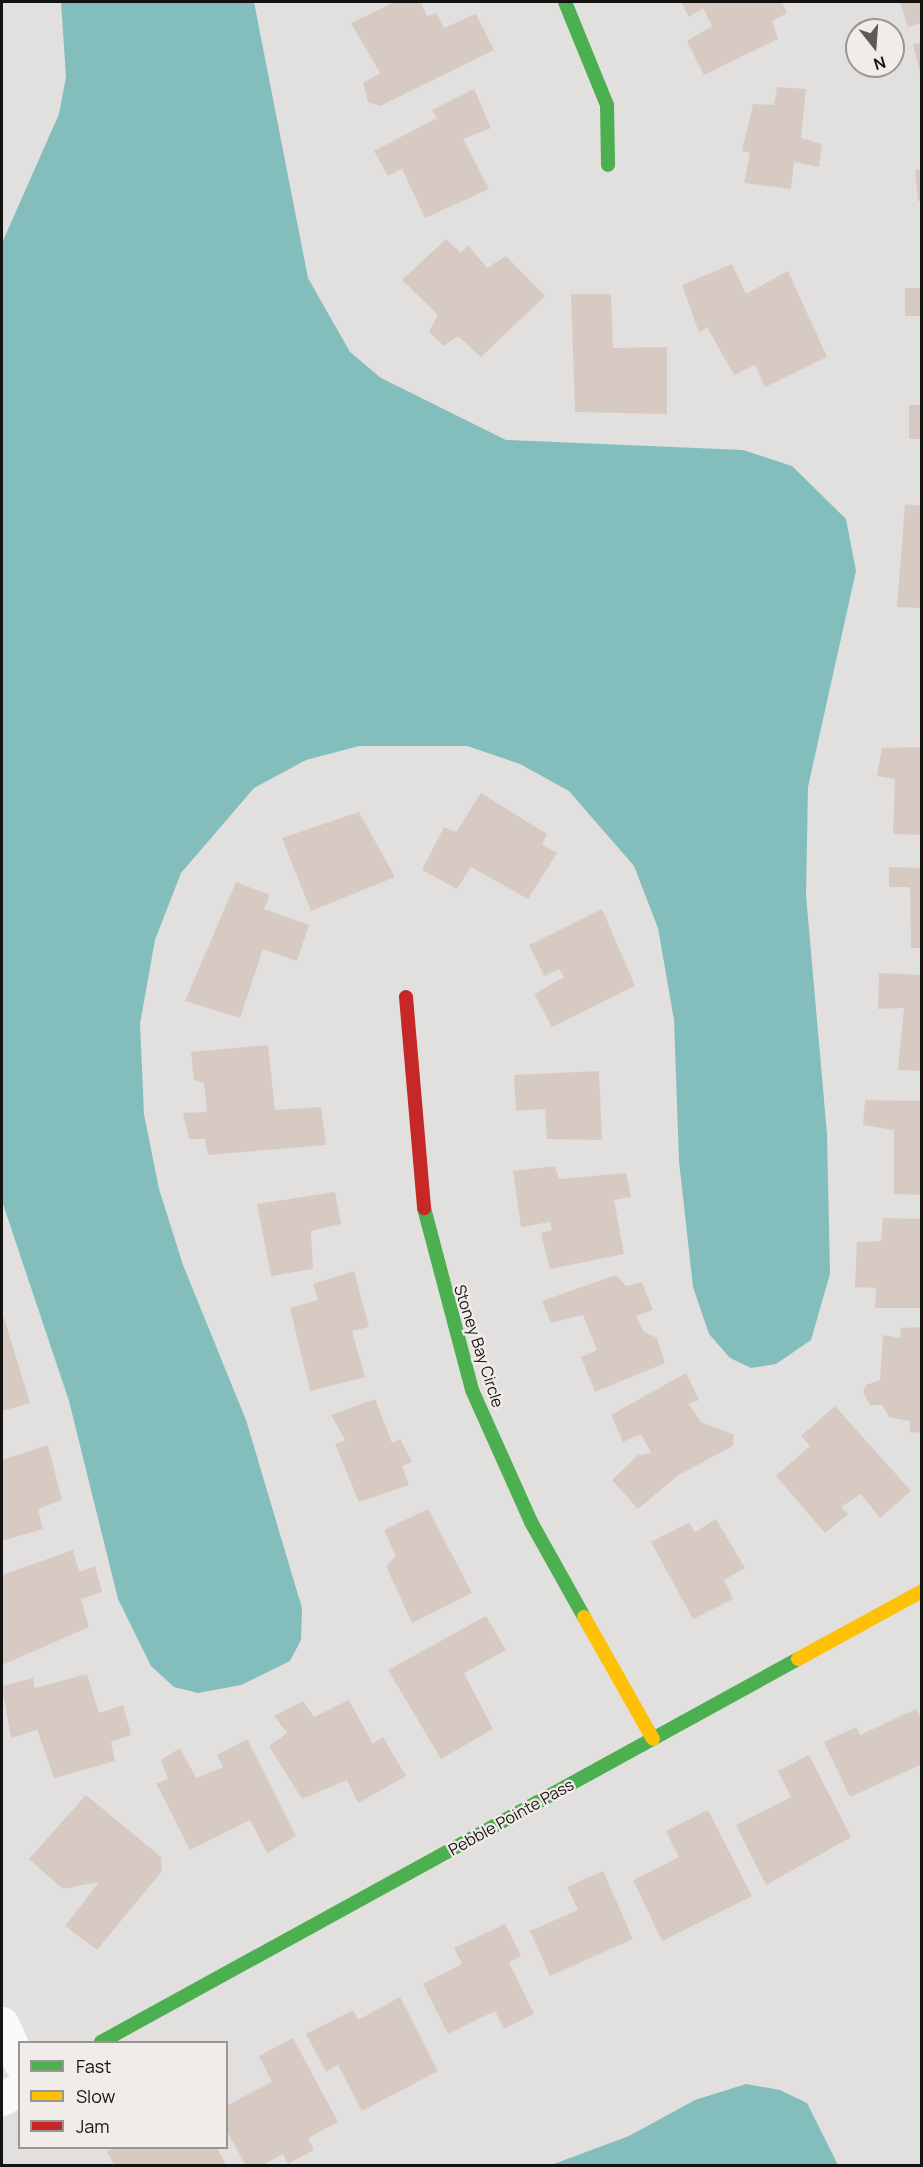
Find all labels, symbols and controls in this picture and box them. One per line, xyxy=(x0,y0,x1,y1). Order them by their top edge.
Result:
north arrow xyxy=(845,18,905,78)
text: N xyxy=(871,51,888,76)
street label: Stoney Bay Circle xyxy=(450,1282,508,1410)
street label: Pebble Pointe Pass xyxy=(445,1775,577,1859)
legend xyxy=(18,2041,228,2149)
text: Fast xyxy=(76,2054,111,2078)
text: Slow xyxy=(76,2084,115,2108)
text: Jam xyxy=(76,2114,110,2138)

